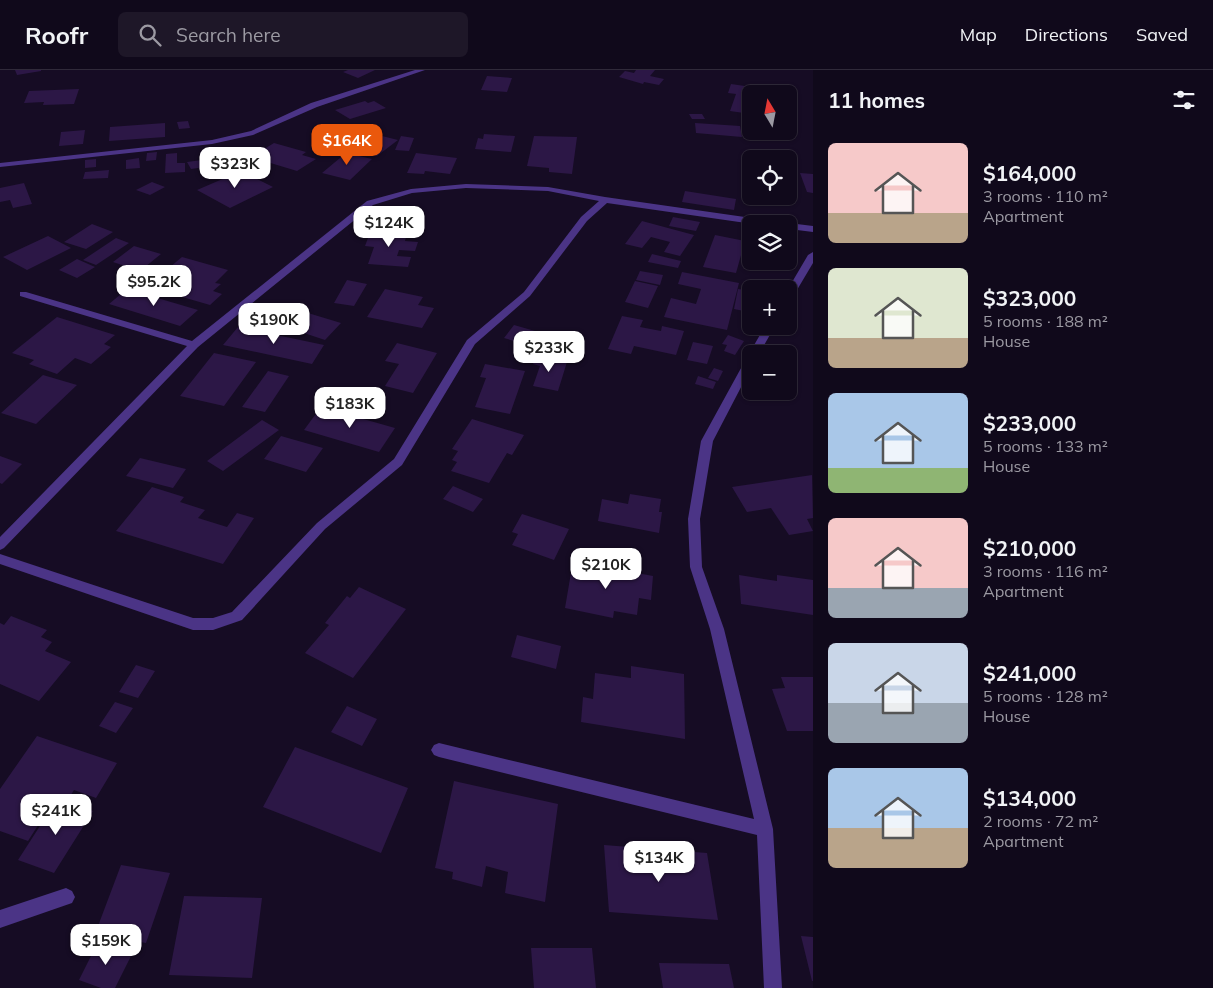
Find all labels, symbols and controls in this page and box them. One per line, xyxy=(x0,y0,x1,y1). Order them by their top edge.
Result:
search box xyxy=(118,12,468,57)
text: Roofr xyxy=(25,20,88,50)
icon: search xyxy=(136,21,164,49)
text: Search here xyxy=(176,23,281,47)
text: Map xyxy=(960,23,997,46)
text: Directions xyxy=(1025,23,1108,46)
text: Saved xyxy=(1136,23,1188,46)
north arrow xyxy=(742,85,798,140)
map controls xyxy=(742,85,797,400)
icon: filters xyxy=(1170,86,1198,114)
text: 11 homes xyxy=(828,87,925,113)
pin: $164K xyxy=(312,124,382,166)
text: $164K xyxy=(322,130,372,150)
pin: $323K xyxy=(200,146,270,189)
button: locate xyxy=(742,150,797,205)
text: $323K xyxy=(210,153,260,173)
text: $164,000 xyxy=(983,160,1076,186)
icon: home xyxy=(868,163,928,223)
text: 3 rooms · 110 m² xyxy=(983,186,1108,206)
pin: $124K xyxy=(354,206,424,248)
text: Apartment xyxy=(983,206,1064,226)
text: $124K xyxy=(364,212,414,232)
button: layers xyxy=(742,215,797,270)
pin: $95.2K xyxy=(113,264,195,307)
text: $95.2K xyxy=(127,271,181,291)
button: + xyxy=(742,280,797,335)
text: $323,000 xyxy=(983,285,1076,311)
icon: home xyxy=(868,288,928,348)
pin: $190K xyxy=(239,302,309,345)
text: $190K xyxy=(249,309,299,329)
text: 5 rooms · 188 m² xyxy=(983,311,1108,331)
pin: $233K xyxy=(514,330,584,373)
text: House xyxy=(983,331,1030,351)
text: $233K xyxy=(524,337,574,357)
button: − xyxy=(742,345,797,400)
pin: $183K xyxy=(315,386,385,429)
text: $183K xyxy=(325,393,375,413)
text: $233,000 xyxy=(983,410,1076,436)
icon: home xyxy=(868,413,928,473)
text: 5 rooms · 133 m² xyxy=(983,436,1108,456)
text: House xyxy=(983,456,1030,476)
text: $210,000 xyxy=(983,535,1076,561)
icon: home xyxy=(868,538,928,598)
pin: $210K xyxy=(571,548,641,590)
text: $210K xyxy=(581,554,631,574)
text: 3 rooms · 116 m² xyxy=(983,561,1108,581)
text: Apartment xyxy=(983,581,1064,601)
text: $241,000 xyxy=(983,660,1076,686)
icon: home xyxy=(868,663,928,723)
text: 5 rooms · 128 m² xyxy=(983,686,1108,706)
text: House xyxy=(983,706,1030,726)
text: $134,000 xyxy=(983,785,1076,811)
icon: home xyxy=(868,788,928,848)
pin: $241K xyxy=(21,794,91,836)
text: $241K xyxy=(31,800,81,820)
text: 2 rooms · 72 m² xyxy=(983,811,1098,831)
text: Apartment xyxy=(983,831,1064,851)
pin: $134K xyxy=(624,840,694,883)
text: $134K xyxy=(634,847,684,867)
pin: $159K xyxy=(71,924,141,966)
text: $159K xyxy=(81,930,131,950)

